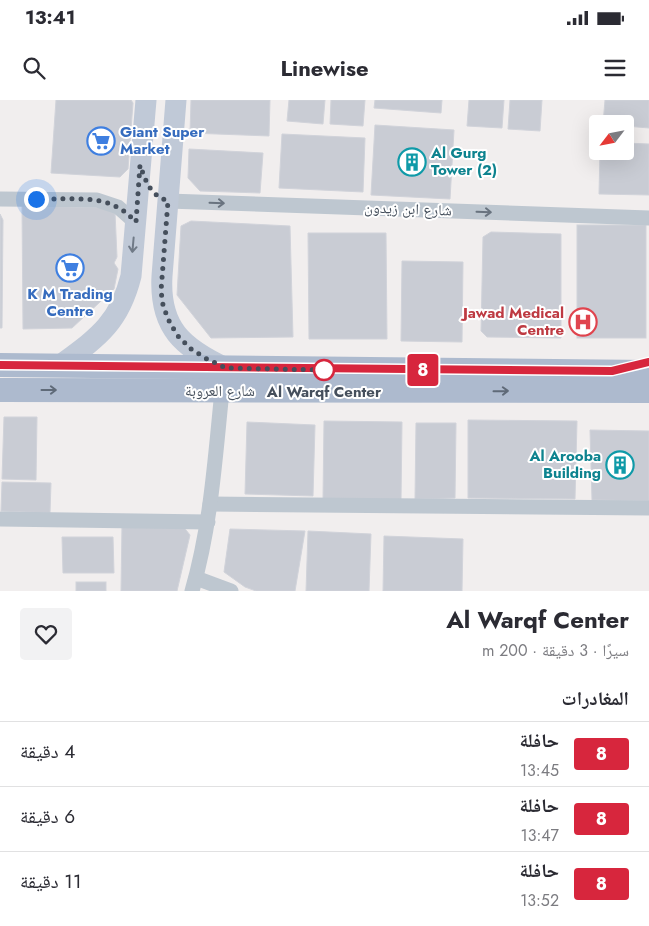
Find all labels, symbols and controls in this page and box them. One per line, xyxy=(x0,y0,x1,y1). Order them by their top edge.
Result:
text: 13:41 xyxy=(25,4,76,31)
text: Linewise xyxy=(280,52,369,84)
icon: search xyxy=(20,54,48,82)
icon: menu xyxy=(601,54,629,82)
north arrow xyxy=(589,115,634,160)
map controls xyxy=(589,115,634,160)
place label: Giant Super Market xyxy=(120,121,205,160)
supermarket icon: Giant Super Market xyxy=(86,126,116,156)
place label: Al Gurg Tower (2) xyxy=(430,142,497,181)
building icon: Al Gurg Tower (2) xyxy=(397,147,427,177)
your location xyxy=(24,187,49,212)
street label: شارع ابن زيدون xyxy=(364,196,452,222)
one-way arrow xyxy=(208,198,224,207)
one-way arrow xyxy=(476,207,492,217)
one-way arrow xyxy=(129,237,138,253)
supermarket icon: K M Trading Centre xyxy=(55,253,85,283)
place label: K M Trading Centre xyxy=(27,283,113,322)
place label: Jawad Medical Centre xyxy=(460,302,564,341)
hospital icon: Jawad Medical Centre xyxy=(568,307,598,337)
line badge: 8 xyxy=(407,354,439,386)
text: 8 xyxy=(417,357,429,383)
marker: Al Warqf Center xyxy=(313,359,335,381)
street label: شارع العروبة xyxy=(185,380,255,402)
place label: Al Warqf Center xyxy=(266,381,382,403)
one-way arrow xyxy=(40,385,56,395)
one-way arrow xyxy=(492,386,509,396)
place label: Al Arooba Building xyxy=(528,445,601,484)
building icon: Al Arooba Building xyxy=(605,450,635,480)
text: Al Warqf Center xyxy=(446,602,629,637)
button: heart xyxy=(20,608,72,660)
text: سيرًا · 3 دقيقة · 200 m xyxy=(482,639,629,662)
text: المغادرات xyxy=(562,685,629,712)
text: حافلة xyxy=(520,727,559,754)
text: 4 دقيقة xyxy=(20,738,75,765)
text: 8 xyxy=(596,741,607,767)
text: 13:45 xyxy=(520,759,559,782)
text: حافلة xyxy=(520,792,559,819)
text: 6 دقيقة xyxy=(20,803,75,830)
text: 8 xyxy=(596,806,607,832)
text: 13:47 xyxy=(521,824,559,847)
text: حافلة xyxy=(520,857,559,884)
text: 11 دقيقة xyxy=(20,868,81,895)
text: 8 xyxy=(596,871,607,897)
text: 13:52 xyxy=(520,889,559,912)

